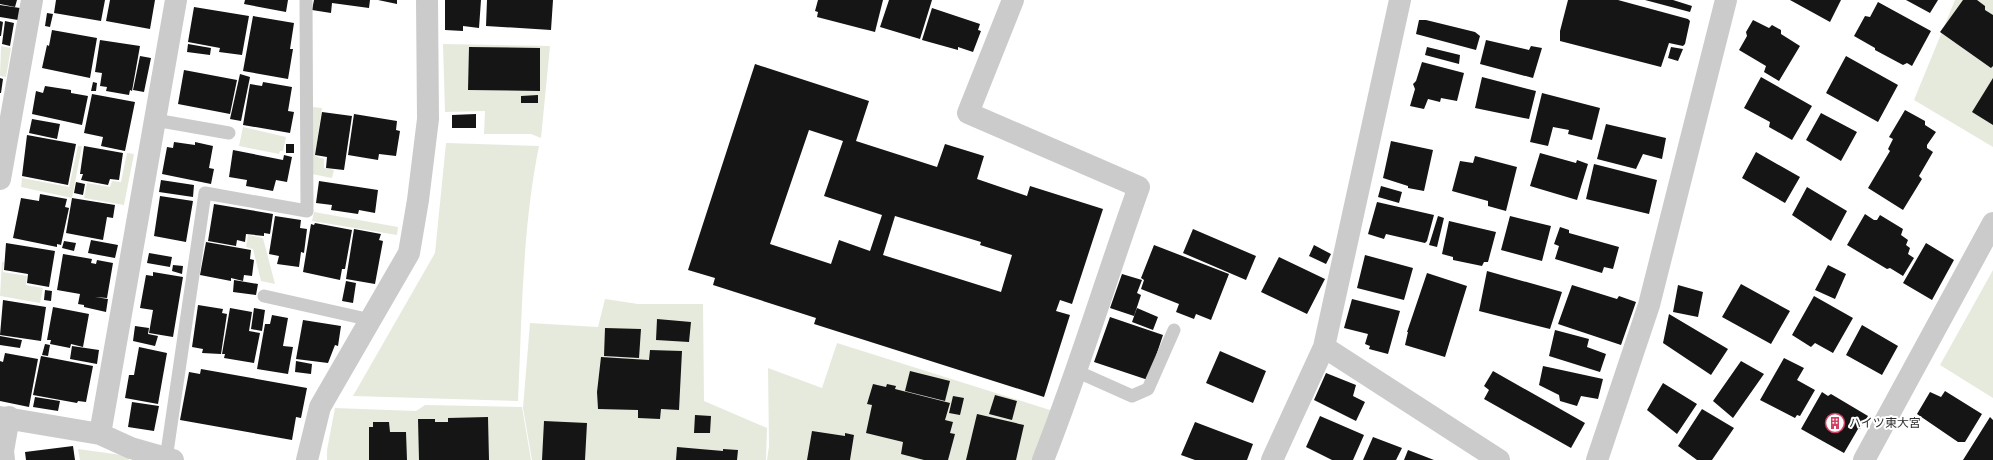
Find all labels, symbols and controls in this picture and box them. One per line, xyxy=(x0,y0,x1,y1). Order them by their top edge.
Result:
building icon: ハイツ東大宮 xyxy=(1824,412,1846,434)
place label: ハイツ東大宮 xyxy=(1849,416,1921,430)

